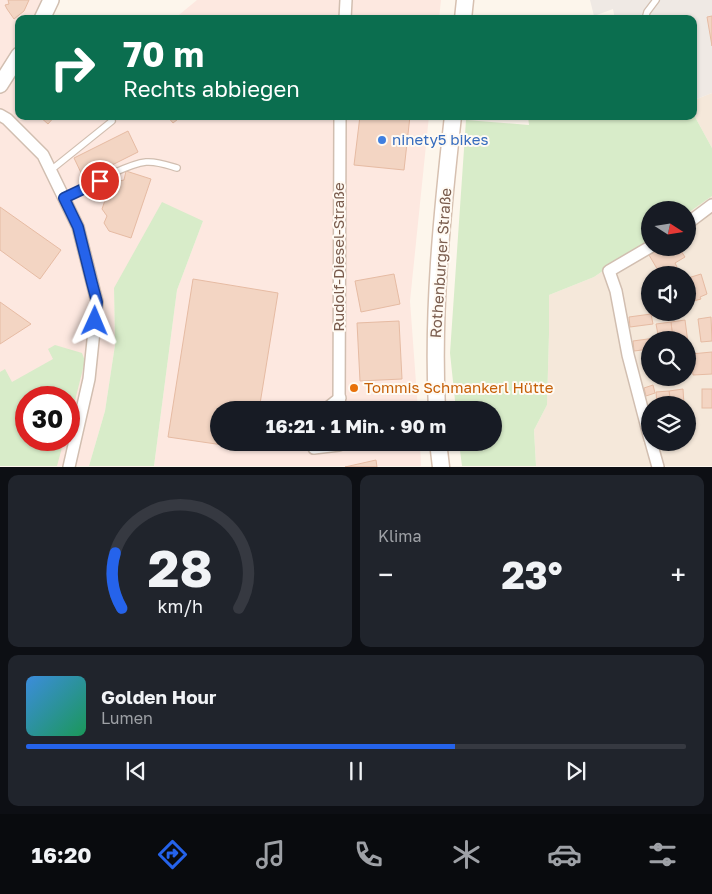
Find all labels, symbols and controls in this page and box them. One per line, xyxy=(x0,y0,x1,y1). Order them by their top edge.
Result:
text: 70 m xyxy=(123,33,204,75)
icon: right xyxy=(40,35,105,100)
text: Rechts abbiegen xyxy=(123,75,300,102)
place label: ninety5 bikes xyxy=(392,130,488,148)
marker: ninety5 bikes xyxy=(376,134,388,146)
pin xyxy=(79,160,121,202)
icon: arrive xyxy=(86,167,114,195)
street label: Rudolf-Diesel-Straße xyxy=(329,182,347,332)
street label: Rothenburger Straße xyxy=(426,187,454,339)
north arrow xyxy=(641,201,696,256)
map controls xyxy=(641,201,696,451)
button: sound xyxy=(641,266,696,321)
position arrow xyxy=(68,294,120,346)
button: search xyxy=(641,331,696,386)
place label: Tommis Schmankerl Hütte xyxy=(364,378,554,396)
marker: Tommis Schmankerl Hütte xyxy=(348,382,360,394)
speed limit sign: 30 xyxy=(15,386,80,451)
button: layers xyxy=(641,396,696,451)
text: 16:21 · 1 Min. · 90 m xyxy=(266,414,446,437)
text: Klima xyxy=(378,526,422,546)
text: 28 xyxy=(147,536,213,598)
text: 23° xyxy=(501,552,563,597)
text: − xyxy=(378,558,393,591)
text: + xyxy=(671,558,686,591)
text: km/h xyxy=(157,595,203,617)
text: Golden Hour xyxy=(101,685,216,708)
text: Lumen xyxy=(101,708,153,728)
icon: previous xyxy=(122,757,150,785)
icon: pause xyxy=(342,757,370,785)
icon: next xyxy=(562,757,590,785)
icon: directions xyxy=(155,837,190,872)
icon: music xyxy=(253,837,288,872)
icon: phone xyxy=(351,837,386,872)
icon: climate xyxy=(449,837,484,872)
icon: car xyxy=(547,837,582,872)
icon: filters xyxy=(645,837,680,872)
text: 16:20 xyxy=(32,841,92,868)

